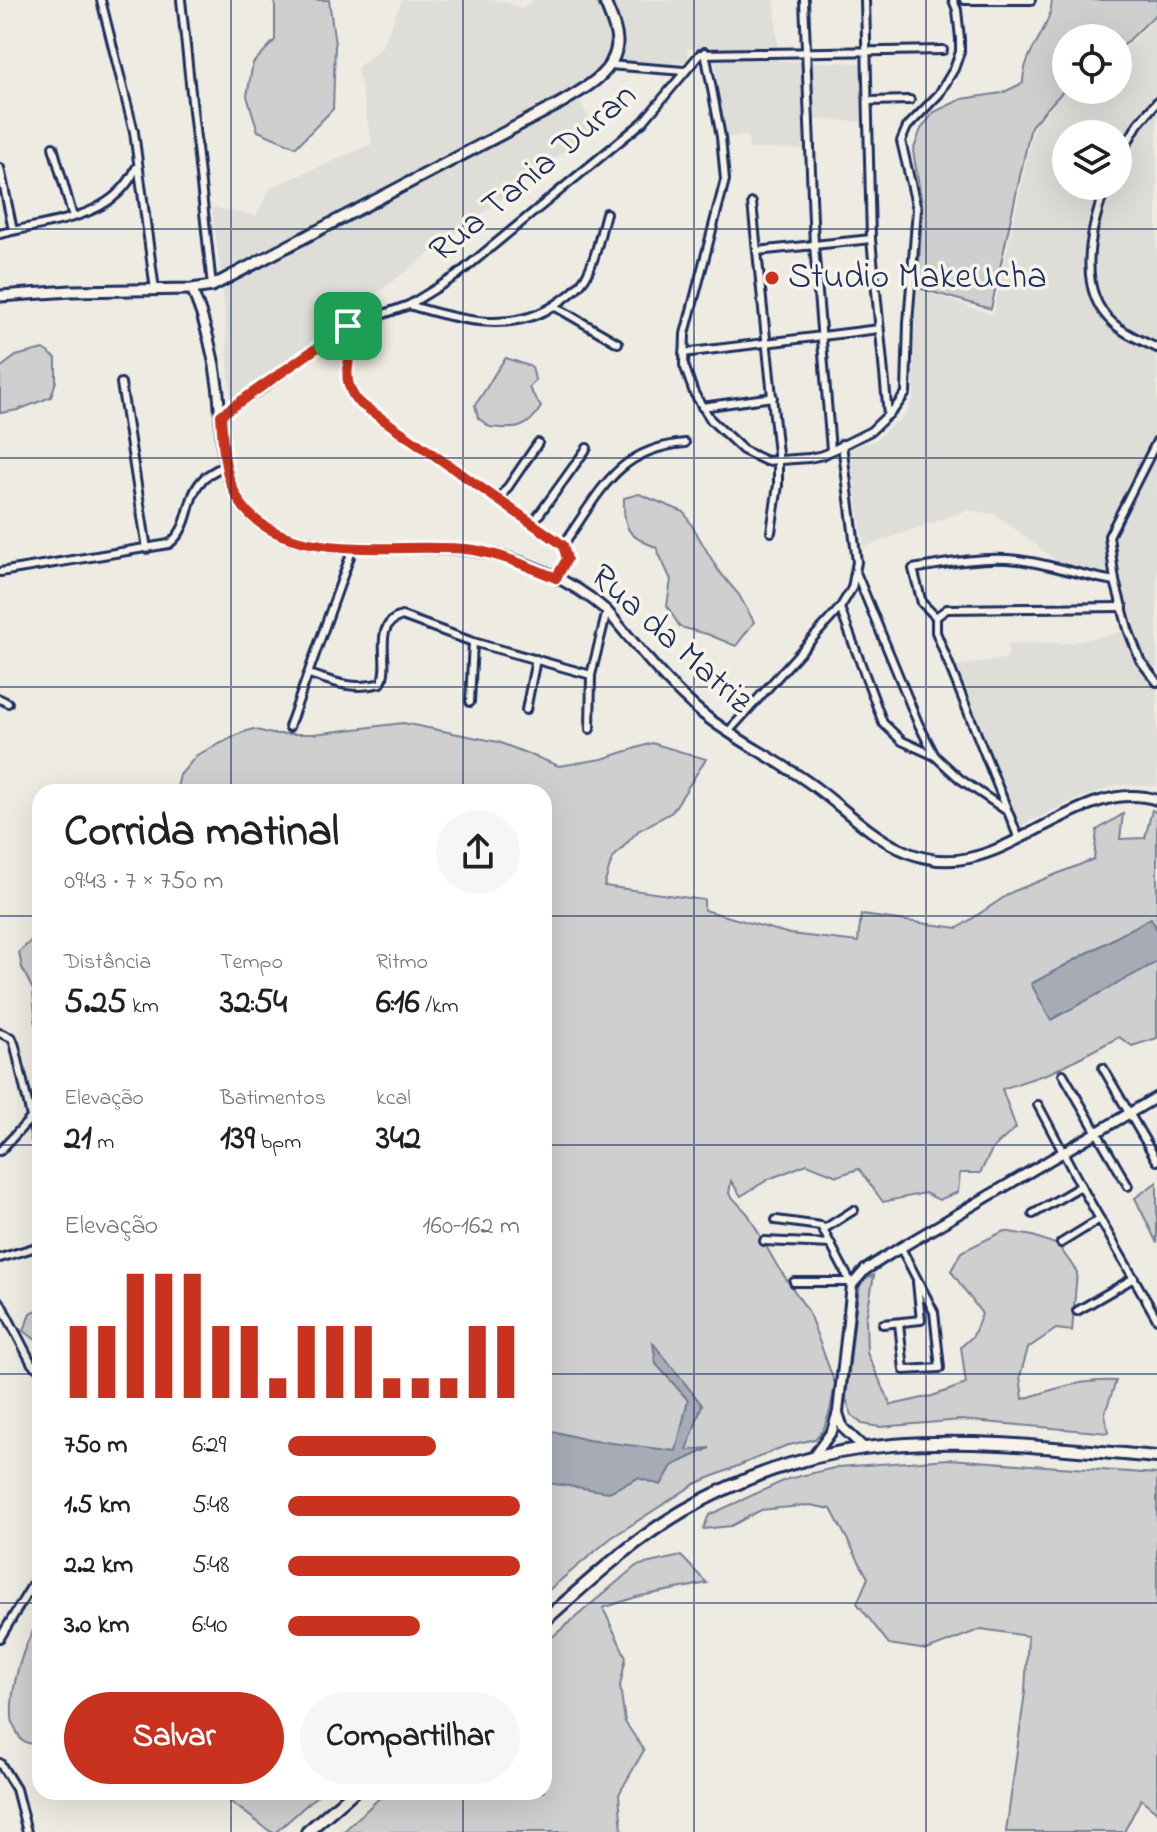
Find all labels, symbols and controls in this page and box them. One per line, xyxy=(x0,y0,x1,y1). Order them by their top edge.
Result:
map controls xyxy=(1052,24,1132,200)
button: locate xyxy=(1052,24,1132,104)
street label: Rua Tania Duran xyxy=(419,71,649,277)
button: layers xyxy=(1052,120,1132,200)
place label: Studio MakeUcha xyxy=(788,252,1047,305)
marker: Studio MakeUcha xyxy=(763,269,781,287)
pin xyxy=(314,292,382,360)
icon: arrive xyxy=(326,304,370,348)
street label: Rua da Matriz xyxy=(577,552,764,728)
text: Corrida matinal xyxy=(64,801,339,865)
button: share xyxy=(436,810,520,894)
text: 09:43 · 7 × 750 m xyxy=(64,863,224,901)
text: Distância xyxy=(64,947,151,979)
text: Tempo xyxy=(220,947,283,979)
text: Ritmo xyxy=(376,947,428,979)
text: 5.25 xyxy=(64,979,127,1029)
text: 32:54 xyxy=(220,979,287,1029)
text: 6:16 xyxy=(376,979,420,1029)
text: km xyxy=(127,991,159,1023)
text: /km xyxy=(420,991,459,1023)
text: Elevação xyxy=(64,1083,144,1115)
text: Batimentos xyxy=(220,1083,326,1115)
text: kcal xyxy=(376,1083,411,1115)
text: 21 xyxy=(64,1115,92,1165)
text: 139 xyxy=(220,1115,255,1165)
text: 342 xyxy=(376,1115,421,1165)
text: m xyxy=(92,1127,114,1159)
text: bpm xyxy=(255,1127,301,1159)
text: Elevação xyxy=(64,1208,158,1246)
text: 160–162 m xyxy=(422,1208,520,1246)
text: 750 m xyxy=(64,1427,128,1465)
text: 6:29 xyxy=(192,1427,226,1465)
text: 1.5 km xyxy=(64,1487,131,1525)
text: 5:48 xyxy=(192,1487,230,1525)
text: 2.2 km xyxy=(64,1547,133,1585)
text: 5:48 xyxy=(192,1547,230,1585)
text: 3.0 km xyxy=(64,1607,129,1645)
text: 6:40 xyxy=(192,1607,228,1645)
button: Salvar xyxy=(64,1692,284,1784)
button: Compartilhar xyxy=(300,1692,520,1784)

